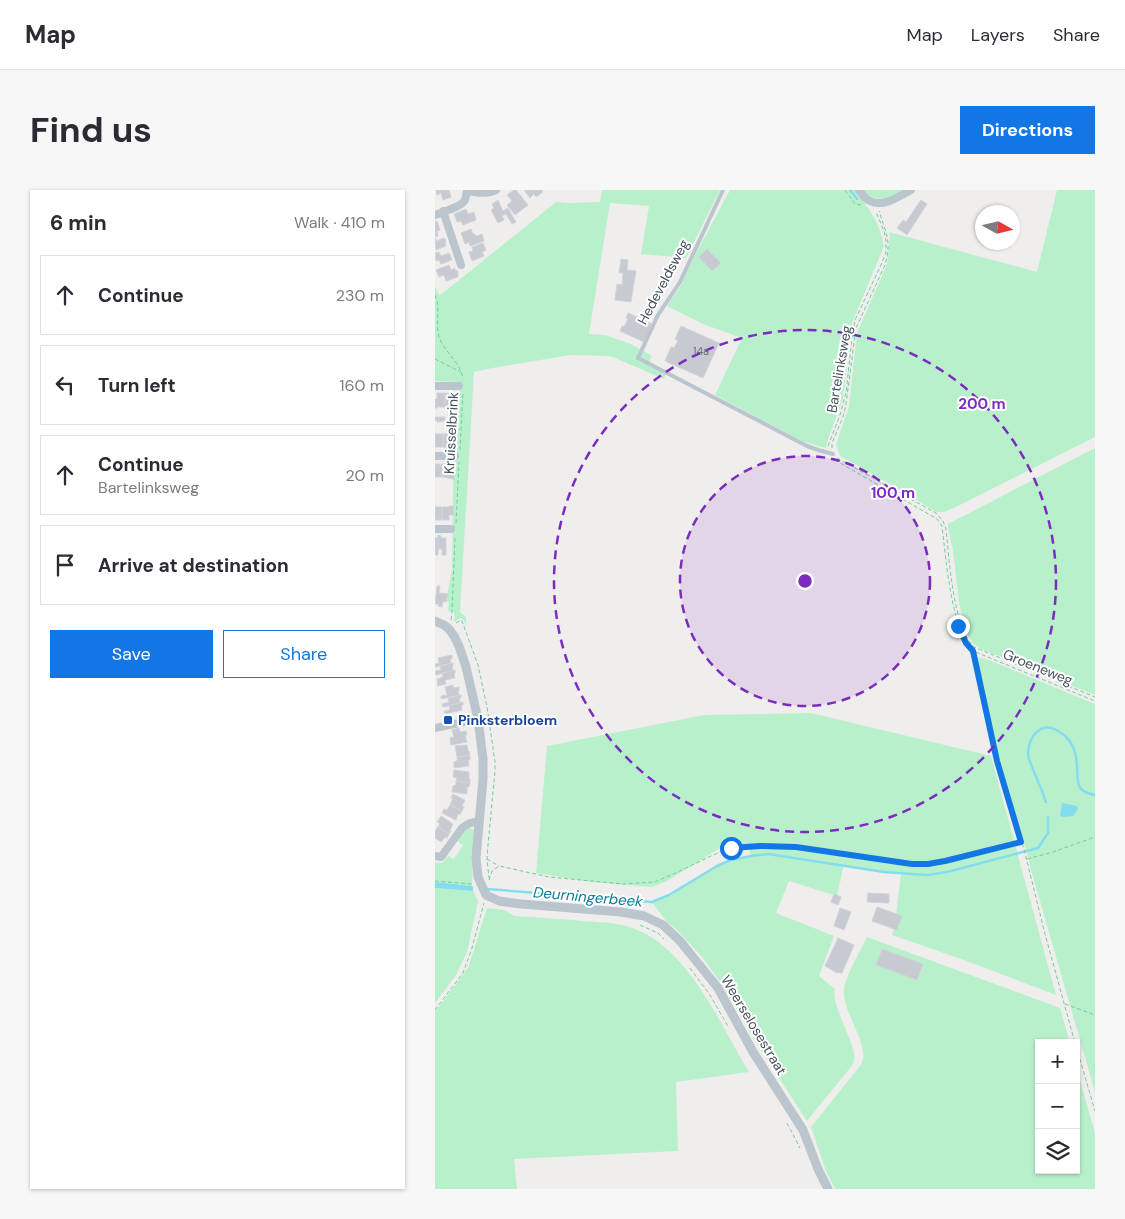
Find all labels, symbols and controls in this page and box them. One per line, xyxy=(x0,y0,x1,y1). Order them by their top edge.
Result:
text: Map xyxy=(25,19,76,50)
text: Map xyxy=(907,23,943,47)
text: Layers xyxy=(971,23,1025,47)
text: Share xyxy=(1053,23,1100,47)
button: Directions xyxy=(960,106,1095,154)
text: Find us xyxy=(30,107,152,153)
north arrow xyxy=(975,205,1020,250)
text: 6 min xyxy=(50,209,107,237)
text: Walk · 410 m xyxy=(294,212,385,233)
street label: Hedeveldsweg xyxy=(633,236,693,328)
icon: ahead xyxy=(51,281,79,309)
text: Continue xyxy=(98,283,184,308)
text: 230 m xyxy=(336,285,384,306)
street label: Bartelinksweg xyxy=(822,324,856,414)
house number: 14a xyxy=(693,344,709,358)
icon: left xyxy=(51,371,79,399)
text: Turn left xyxy=(98,373,176,398)
text: 160 m xyxy=(340,375,384,396)
street label: Kruisselbrink xyxy=(440,391,462,475)
text: 200 m xyxy=(958,394,1006,414)
text: Continue xyxy=(98,452,184,477)
icon: ahead xyxy=(51,461,79,489)
text: 20 m xyxy=(345,465,384,486)
text: Bartelinksweg xyxy=(98,477,199,498)
text: 100 m xyxy=(871,483,915,503)
icon: arrive xyxy=(51,551,79,579)
text: Arrive at destination xyxy=(98,553,289,578)
centre of rings xyxy=(796,572,814,590)
route end xyxy=(947,615,970,638)
button: Save xyxy=(50,630,213,678)
button: Share xyxy=(223,630,385,678)
street label: Groeneweg xyxy=(1000,645,1076,689)
place label: Pinksterbloem xyxy=(458,711,557,729)
marker: Pinksterbloem xyxy=(442,714,454,726)
route start xyxy=(720,837,743,860)
water label: Deurningerbeek xyxy=(532,882,644,912)
street label: Weerselosestraat xyxy=(717,972,791,1078)
map controls xyxy=(1035,1039,1080,1174)
button: + xyxy=(1035,1039,1080,1084)
button: − xyxy=(1035,1084,1080,1129)
button: layers xyxy=(1035,1129,1080,1174)

